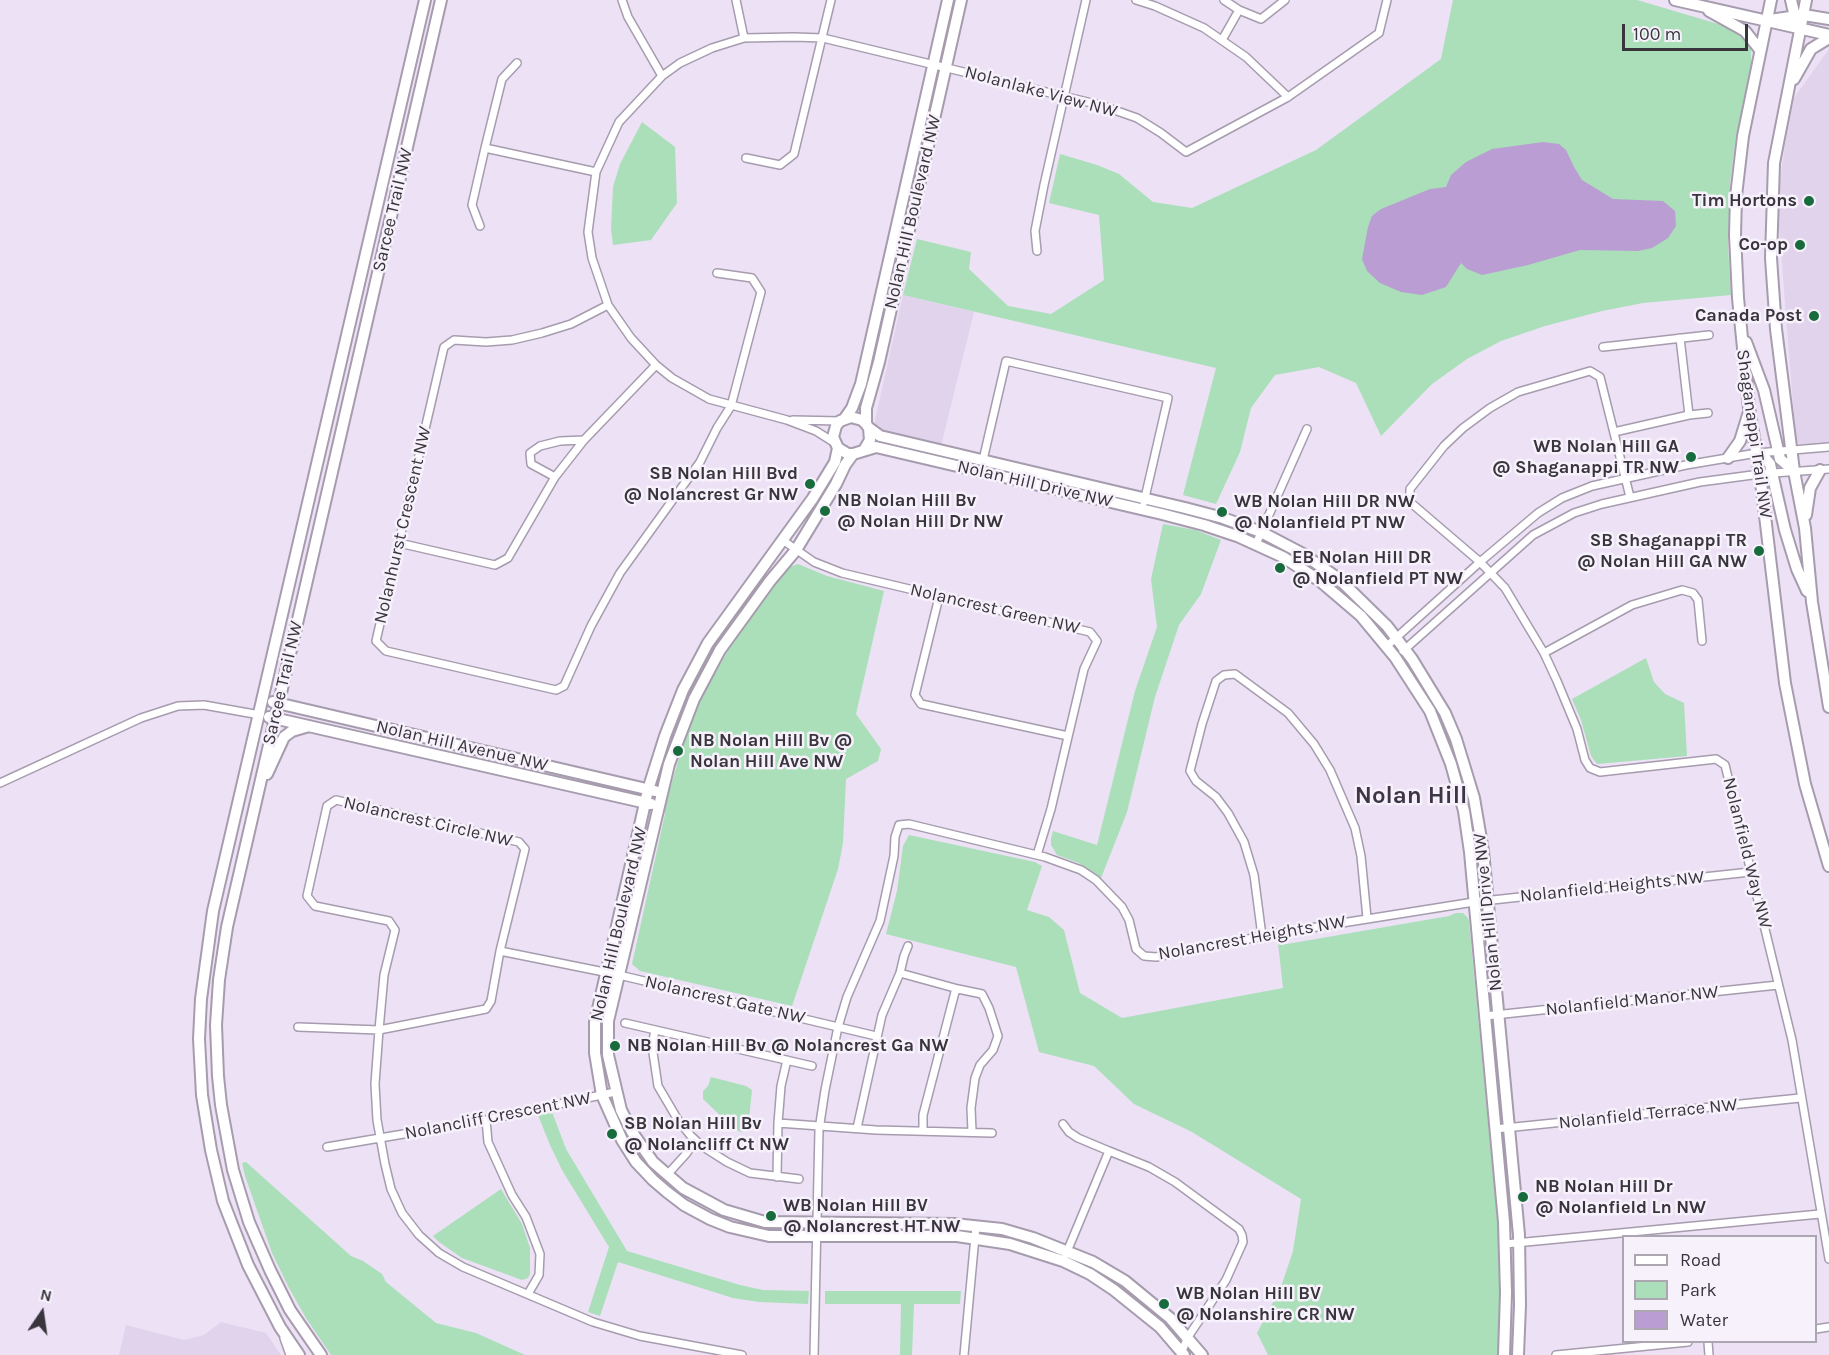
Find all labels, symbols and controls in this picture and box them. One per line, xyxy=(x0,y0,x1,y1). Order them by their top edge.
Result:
scale bar xyxy=(1625,12,1751,50)
text: 100 m xyxy=(1633,23,1681,45)
street label: Nolanlake View NW xyxy=(962,61,1120,123)
street label: Nolan Hill Boulevard NW xyxy=(880,113,946,311)
street label: Sarcee Trail NW xyxy=(368,146,418,274)
place label: Tim Hortons xyxy=(1692,190,1797,212)
marker: Tim Hortons xyxy=(1802,194,1816,208)
place label: Co-op xyxy=(1739,234,1788,256)
marker: Co-op xyxy=(1793,238,1807,252)
place label: Canada Post xyxy=(1695,305,1802,327)
marker: Canada Post xyxy=(1807,309,1821,323)
street label: Shaganappi Trail NW xyxy=(1731,348,1777,520)
street label: Nolanhurst Crescent NW xyxy=(370,424,436,626)
place label: WB Nolan Hill GA @ Shaganappi TR NW xyxy=(1492,436,1679,478)
marker: WB Nolan Hill GA @ Shaganappi TR NW xyxy=(1684,450,1698,464)
street label: Nolan Hill Drive NW xyxy=(955,456,1115,512)
place label: SB Nolan Hill Bvd @ Nolancrest Gr NW xyxy=(624,463,798,506)
marker: SB Nolan Hill Bvd @ Nolancrest Gr NW xyxy=(803,477,817,491)
place label: NB Nolan Hill Bv @ Nolan Hill Dr NW xyxy=(837,490,1003,532)
place label: WB Nolan Hill DR NW @ Nolanfield PT NW xyxy=(1234,491,1415,534)
marker: NB Nolan Hill Bv @ Nolan Hill Dr NW xyxy=(818,504,832,518)
marker: WB Nolan Hill DR NW @ Nolanfield PT NW xyxy=(1215,505,1229,519)
place label: SB Shaganappi TR @ Nolan Hill GA NW xyxy=(1577,530,1747,572)
marker: SB Shaganappi TR @ Nolan Hill GA NW xyxy=(1752,544,1766,558)
place label: EB Nolan Hill DR @ Nolanfield PT NW xyxy=(1292,547,1463,590)
marker: EB Nolan Hill DR @ Nolanfield PT NW xyxy=(1273,561,1287,575)
street label: Nolancrest Green NW xyxy=(908,579,1082,639)
street label: Sarcee Trail NW xyxy=(258,619,308,747)
street label: Nolan Hill Avenue NW xyxy=(374,716,550,776)
place label: NB Nolan Hill Bv @ Nolan Hill Ave NW xyxy=(690,730,852,772)
marker: NB Nolan Hill Bv @ Nolan Hill Ave NW xyxy=(671,744,685,758)
street label: Nolanfield Way NW xyxy=(1718,775,1776,931)
district label: Nolan Hill xyxy=(1355,782,1467,810)
street label: Nolancrest Circle NW xyxy=(341,792,515,852)
street label: Nolan Hill Boulevard NW xyxy=(586,825,652,1023)
street label: Nolan Hill Drive NW xyxy=(1469,832,1507,992)
street label: Nolanfield Heights NW xyxy=(1519,867,1705,907)
street label: Nolancrest Heights NW xyxy=(1157,911,1347,965)
street label: Nolancrest Gate NW xyxy=(643,971,807,1029)
street label: Nolanfield Manor NW xyxy=(1544,981,1720,1021)
place label: NB Nolan Hill Bv @ Nolancrest Ga NW xyxy=(627,1035,949,1057)
marker: NB Nolan Hill Bv @ Nolancrest Ga NW xyxy=(608,1039,622,1053)
street label: Nolancliff Crescent NW xyxy=(403,1087,593,1145)
street label: Nolanfield Terrace NW xyxy=(1557,1094,1739,1134)
place label: SB Nolan Hill Bv @ Nolancliff Ct NW xyxy=(624,1113,789,1156)
marker: SB Nolan Hill Bv @ Nolancliff Ct NW xyxy=(605,1127,619,1141)
place label: NB Nolan Hill Dr @ Nolanfield Ln NW xyxy=(1535,1176,1706,1218)
marker: NB Nolan Hill Dr @ Nolanfield Ln NW xyxy=(1516,1190,1530,1204)
place label: WB Nolan Hill BV @ Nolancrest HT NW xyxy=(783,1195,960,1238)
marker: WB Nolan Hill BV @ Nolancrest HT NW xyxy=(764,1209,778,1223)
legend xyxy=(1622,1235,1817,1343)
text: Road xyxy=(1680,1249,1721,1271)
text: Park xyxy=(1680,1279,1717,1301)
north arrow xyxy=(12,1283,72,1343)
place label: WB Nolan Hill BV @ Nolanshire CR NW xyxy=(1176,1283,1355,1326)
text: N xyxy=(38,1284,54,1306)
marker: WB Nolan Hill BV @ Nolanshire CR NW xyxy=(1157,1297,1171,1311)
text: Water xyxy=(1680,1309,1728,1331)

